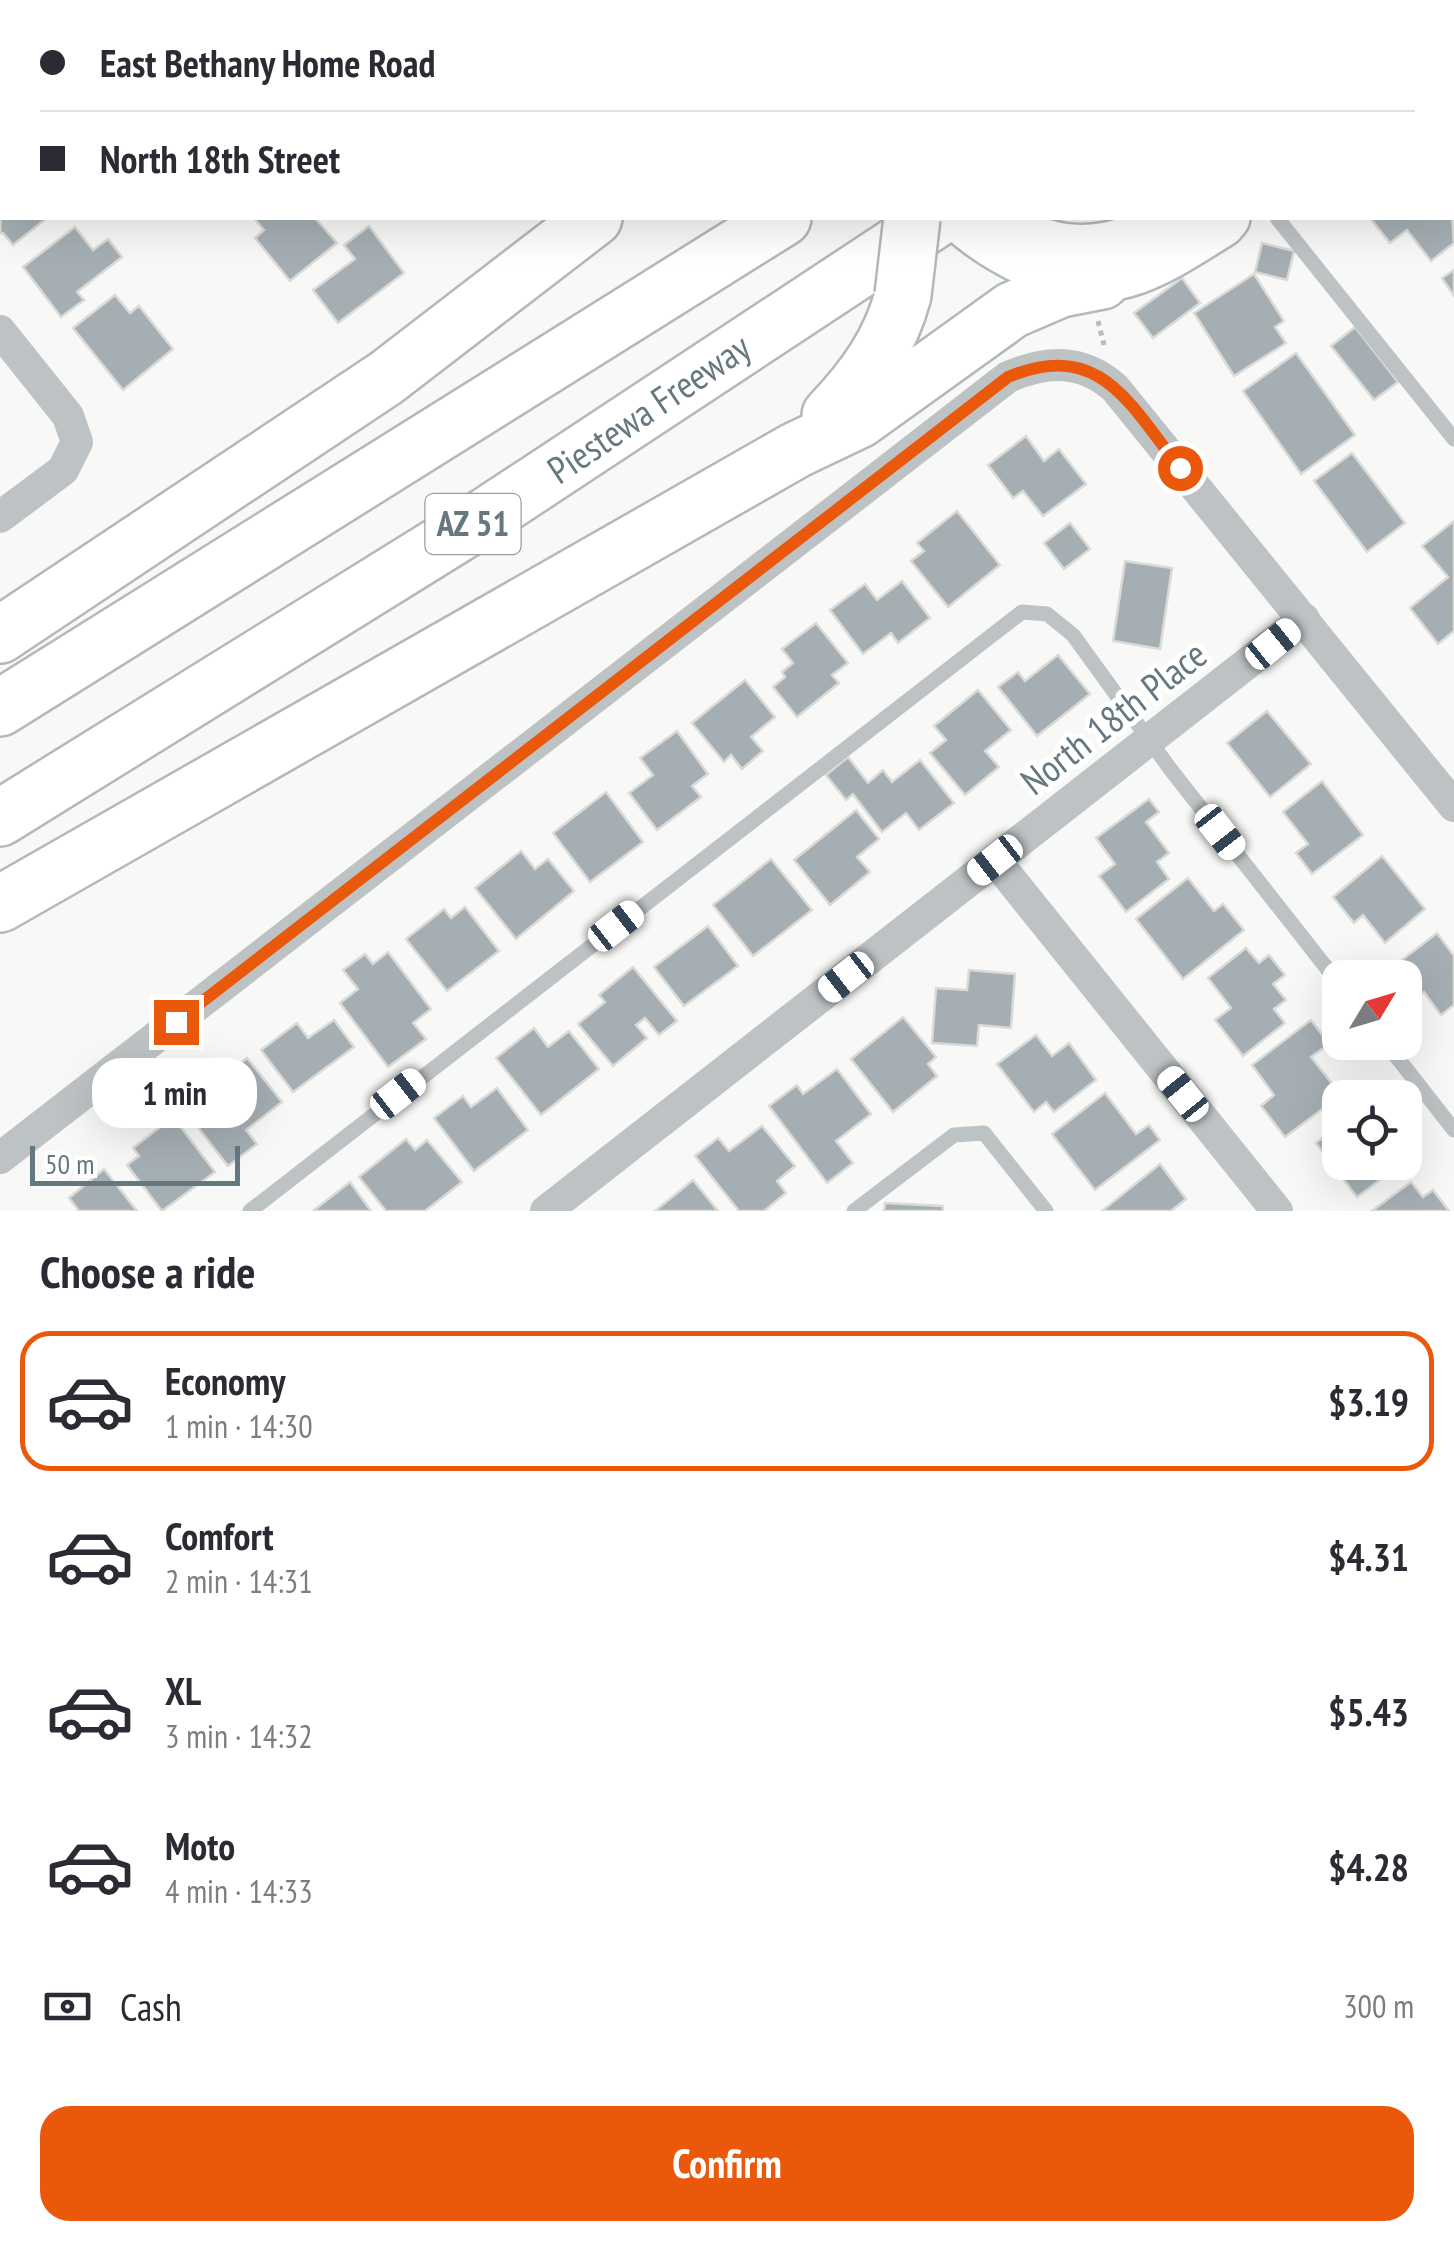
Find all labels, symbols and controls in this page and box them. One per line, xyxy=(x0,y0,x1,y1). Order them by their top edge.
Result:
text: East Bethany Home Road xyxy=(100,38,435,87)
text: North 18th Street xyxy=(100,134,340,183)
street label: Piestewa Freeway xyxy=(537,322,759,493)
route start xyxy=(1158,446,1203,491)
road number: AZ 51 xyxy=(426,494,520,554)
car xyxy=(1240,613,1306,675)
street label: North 18th Place xyxy=(1010,629,1216,805)
car xyxy=(1190,799,1250,865)
car xyxy=(962,830,1028,890)
car xyxy=(583,896,649,956)
car xyxy=(813,947,879,1007)
north arrow xyxy=(1322,960,1422,1060)
map controls xyxy=(1322,960,1422,1180)
route end xyxy=(154,1000,199,1045)
callout: 1 min xyxy=(94,1057,258,1127)
car xyxy=(1152,1061,1214,1127)
car xyxy=(365,1064,431,1124)
text: 1 min xyxy=(142,1072,207,1114)
button: locate xyxy=(1322,1080,1422,1180)
scale bar xyxy=(30,1141,240,1186)
text: 50 m xyxy=(45,1145,94,1182)
text: Choose a ride xyxy=(40,1242,255,1300)
icon: car xyxy=(45,1356,135,1446)
text: Economy xyxy=(165,1356,285,1405)
text: $3.19 xyxy=(1328,1377,1409,1426)
text: 1 min · 14:30 xyxy=(165,1405,313,1447)
icon: car xyxy=(45,1511,135,1601)
text: Comfort xyxy=(165,1511,274,1560)
text: $4.31 xyxy=(1328,1532,1409,1581)
text: 2 min · 14:31 xyxy=(165,1560,313,1602)
icon: car xyxy=(45,1666,135,1756)
text: XL xyxy=(165,1666,201,1715)
text: $5.43 xyxy=(1328,1687,1409,1736)
text: 3 min · 14:32 xyxy=(165,1715,313,1757)
icon: car xyxy=(45,1821,135,1911)
text: Moto xyxy=(165,1821,235,1870)
text: $4.28 xyxy=(1328,1842,1409,1891)
text: 4 min · 14:33 xyxy=(165,1870,313,1912)
icon: cash xyxy=(40,1979,95,2034)
text: Cash xyxy=(120,1982,182,2031)
text: 300 m xyxy=(1343,1985,1414,2027)
button: Confirm xyxy=(40,2106,1414,2221)

